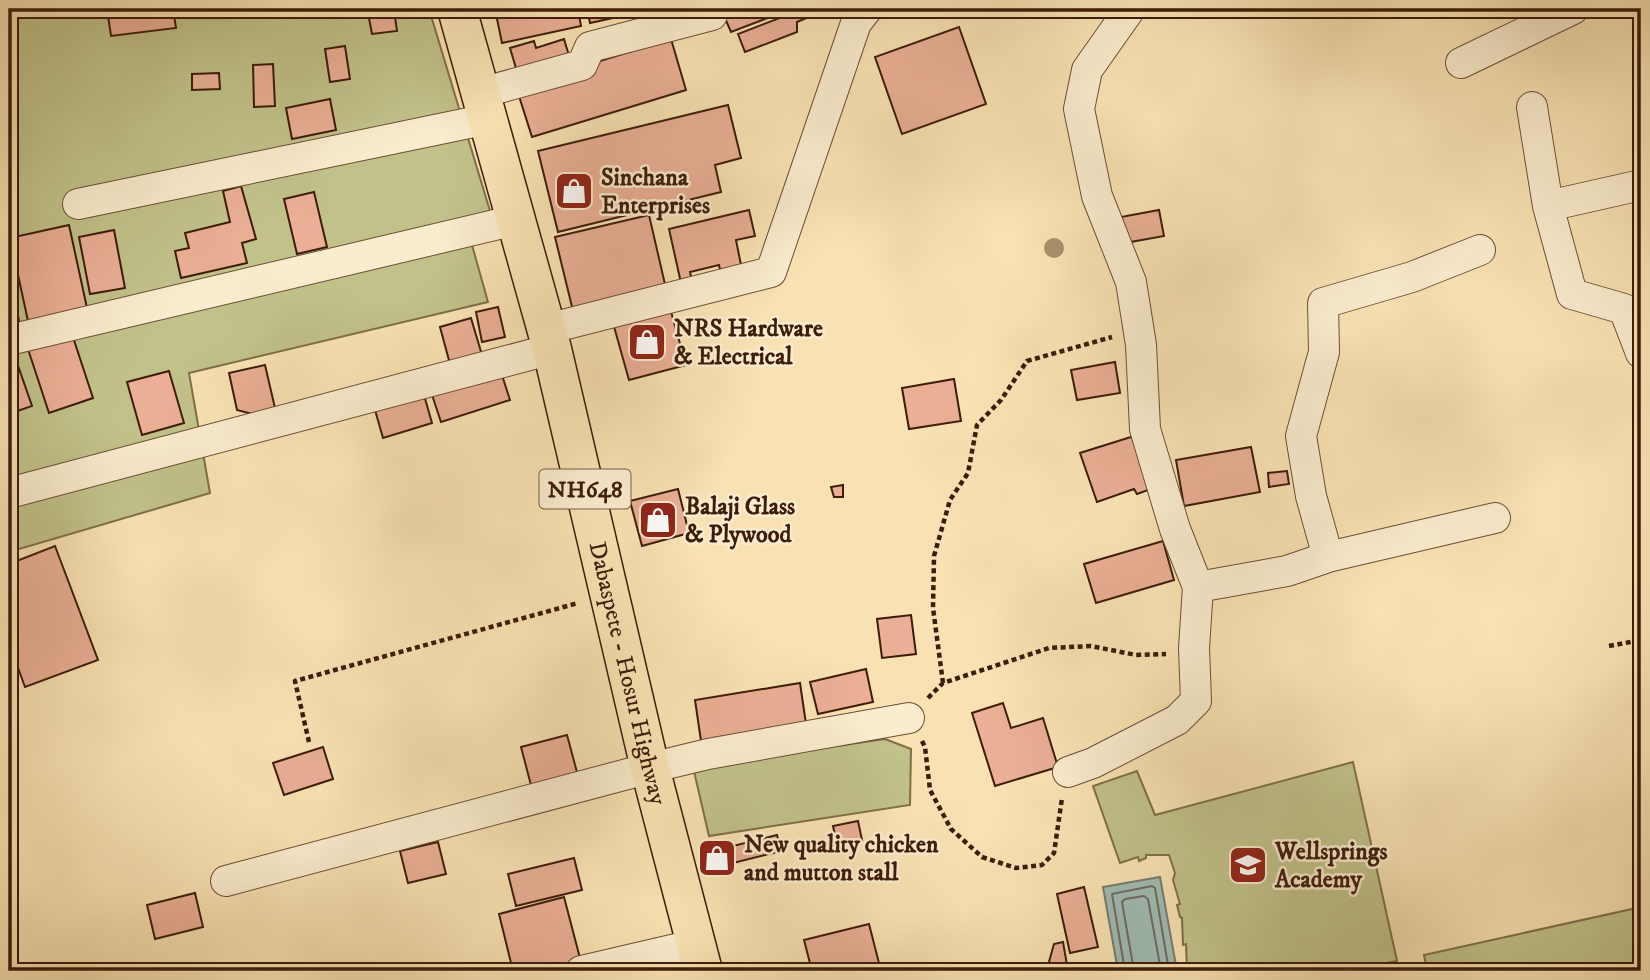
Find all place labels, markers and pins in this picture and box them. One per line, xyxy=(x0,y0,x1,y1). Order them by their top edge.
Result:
place label: Sinchana Enterprises xyxy=(601,163,710,221)
shop icon: Sinchana Enterprises xyxy=(553,170,595,212)
place label: NRS Hardware & Electrical xyxy=(674,314,823,372)
shop icon: NRS Hardware & Electrical xyxy=(626,321,668,363)
place label: Balaji Glass & Plywood xyxy=(685,492,795,550)
shop icon: Balaji Glass & Plywood xyxy=(637,499,679,541)
place label: New quality chicken and mutton stall xyxy=(744,830,939,888)
shop icon: New quality chicken and mutton stall xyxy=(696,837,738,879)
place label: Wellsprings Academy xyxy=(1274,837,1388,895)
school or university icon: Wellsprings Academy xyxy=(1227,844,1269,886)

